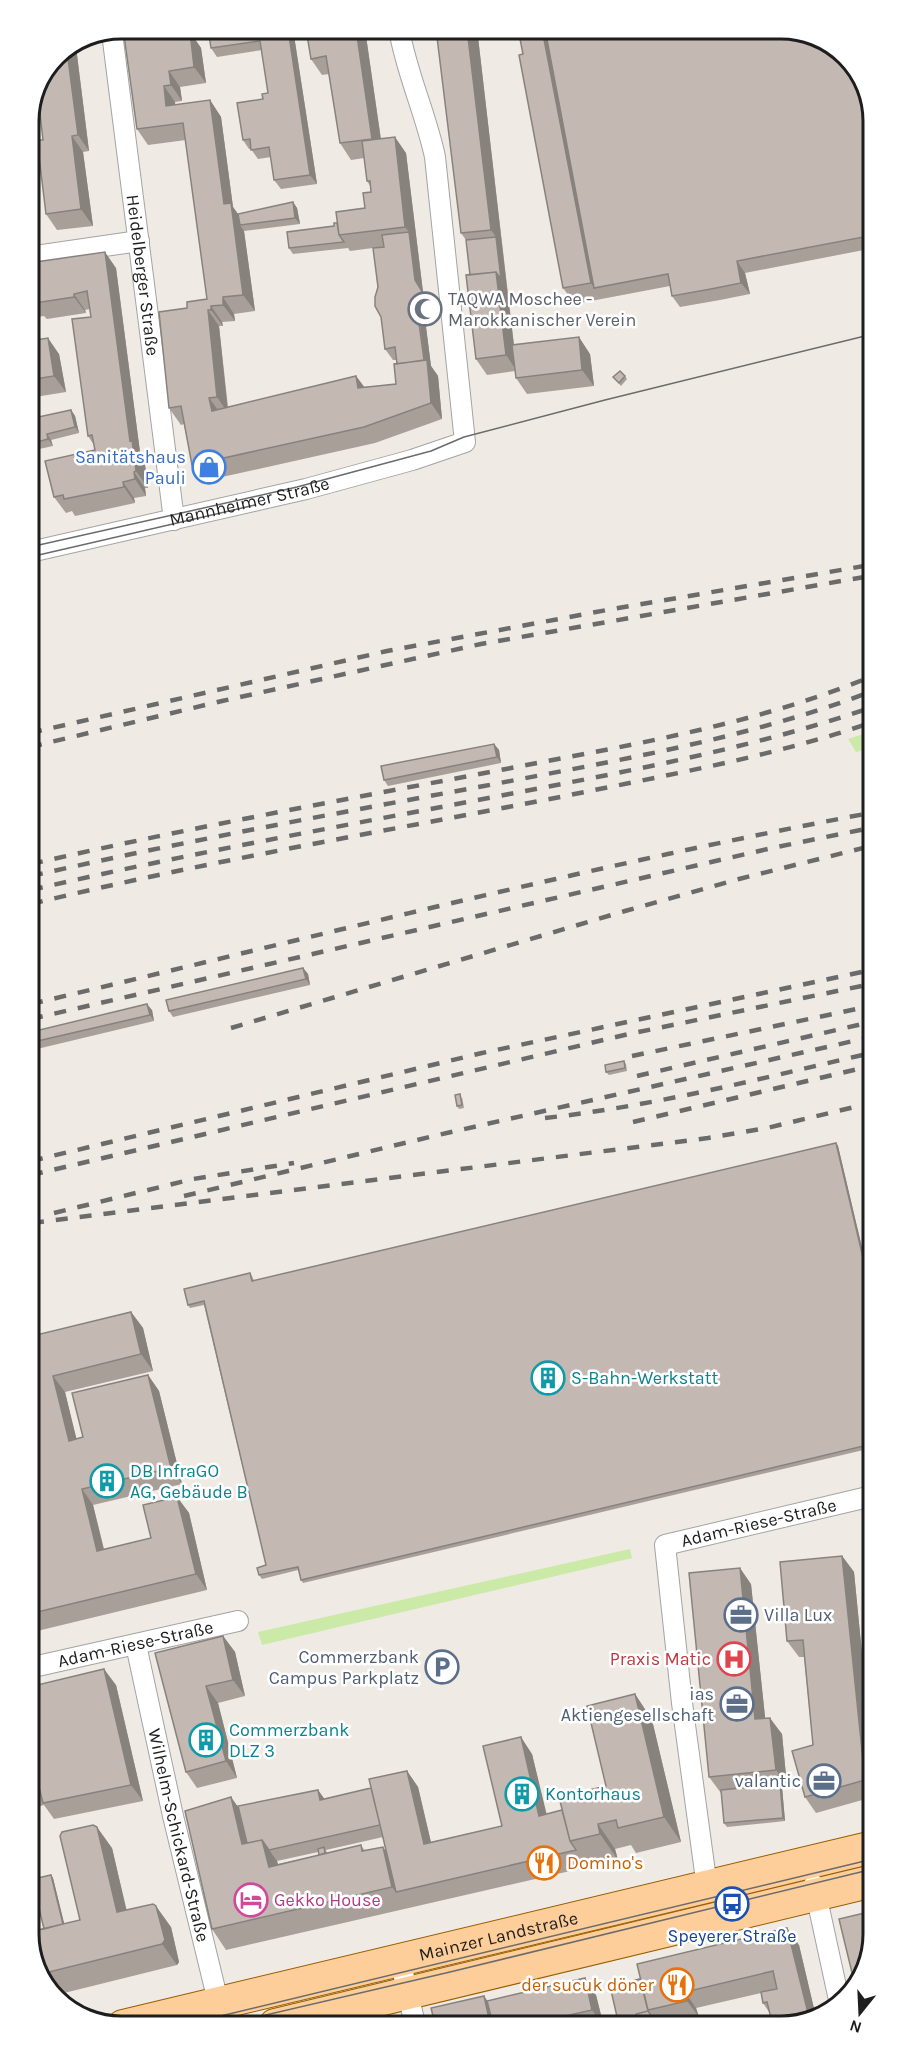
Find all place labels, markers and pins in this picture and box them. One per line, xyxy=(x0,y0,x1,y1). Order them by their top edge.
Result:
place label: TAQWA Moschee - Marokkanischer Verein xyxy=(448,288,636,331)
mosque icon: TAQWA Moschee - Marokkanischer Verein xyxy=(407,291,443,327)
place label: Sanitätshaus Pauli xyxy=(75,446,186,489)
shop icon: Sanitätshaus Pauli xyxy=(191,449,227,485)
building icon: S-Bahn-Werkstatt xyxy=(530,1360,566,1396)
place label: S-Bahn-Werkstatt xyxy=(571,1367,719,1389)
place label: DB InfraGO AG, Gebäude B xyxy=(130,1460,248,1503)
building icon: DB InfraGO AG, Gebäude B xyxy=(89,1463,125,1499)
office icon: Villa Lux xyxy=(723,1597,759,1633)
place label: Villa Lux xyxy=(764,1604,832,1626)
hospital icon: Praxis Matic xyxy=(716,1641,752,1677)
place label: Commerzbank Campus Parkplatz xyxy=(269,1646,419,1689)
place label: Praxis Matic xyxy=(610,1648,711,1670)
parking icon: Commerzbank Campus Parkplatz xyxy=(424,1649,460,1685)
place label: ias Aktiengesellschaft xyxy=(561,1683,714,1726)
office icon: ias Aktiengesellschaft xyxy=(719,1686,755,1722)
place label: Commerzbank DLZ 3 xyxy=(229,1719,349,1762)
building icon: Commerzbank DLZ 3 xyxy=(188,1722,224,1758)
office icon: valantic xyxy=(806,1763,842,1799)
place label: valantic xyxy=(735,1770,801,1792)
building icon: Kontorhaus xyxy=(504,1776,540,1812)
place label: Kontorhaus xyxy=(545,1783,641,1805)
restaurant icon: Domino's xyxy=(526,1845,562,1881)
place label: Domino's xyxy=(567,1852,644,1874)
hotel icon: Gekko House xyxy=(233,1882,269,1918)
bus stop icon: Speyerer Straße xyxy=(714,1886,750,1922)
place label: Gekko House xyxy=(274,1889,381,1911)
place label: Speyerer Straße xyxy=(667,1925,797,1947)
restaurant icon: der sucuk döner xyxy=(659,1967,695,2003)
place label: der sucuk döner xyxy=(521,1974,654,1996)

